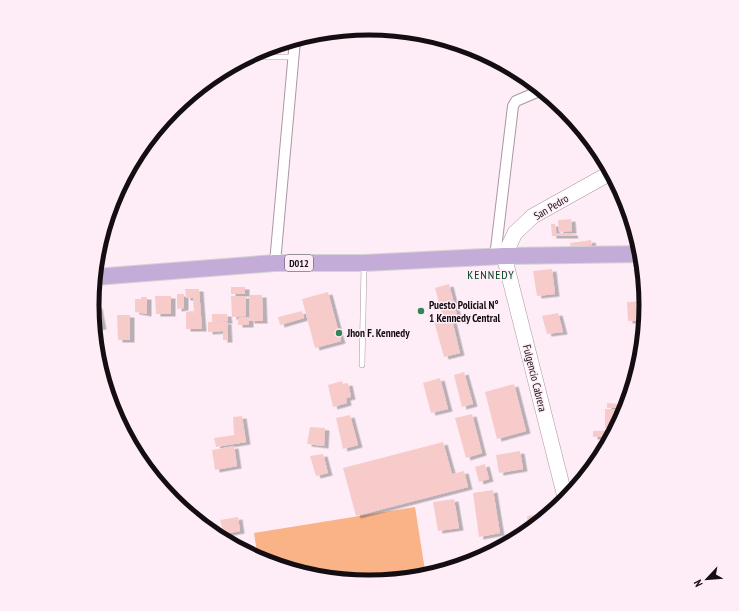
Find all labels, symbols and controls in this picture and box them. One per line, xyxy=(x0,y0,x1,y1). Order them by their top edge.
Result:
street label: San Pedro xyxy=(531,191,571,223)
road number: D012 xyxy=(285,255,313,271)
district label: KENNEDY xyxy=(467,267,515,282)
place label: Puesto Policial N° 1 Kennedy Central xyxy=(429,298,500,325)
marker: Puesto Policial N° 1 Kennedy Central xyxy=(416,306,426,316)
place label: Jhon F. Kennedy xyxy=(346,326,410,340)
marker: Jhon F. Kennedy xyxy=(334,328,344,338)
street label: Fulgencio Cabrera xyxy=(520,343,550,413)
north arrow xyxy=(687,559,727,599)
text: N xyxy=(690,578,706,589)

